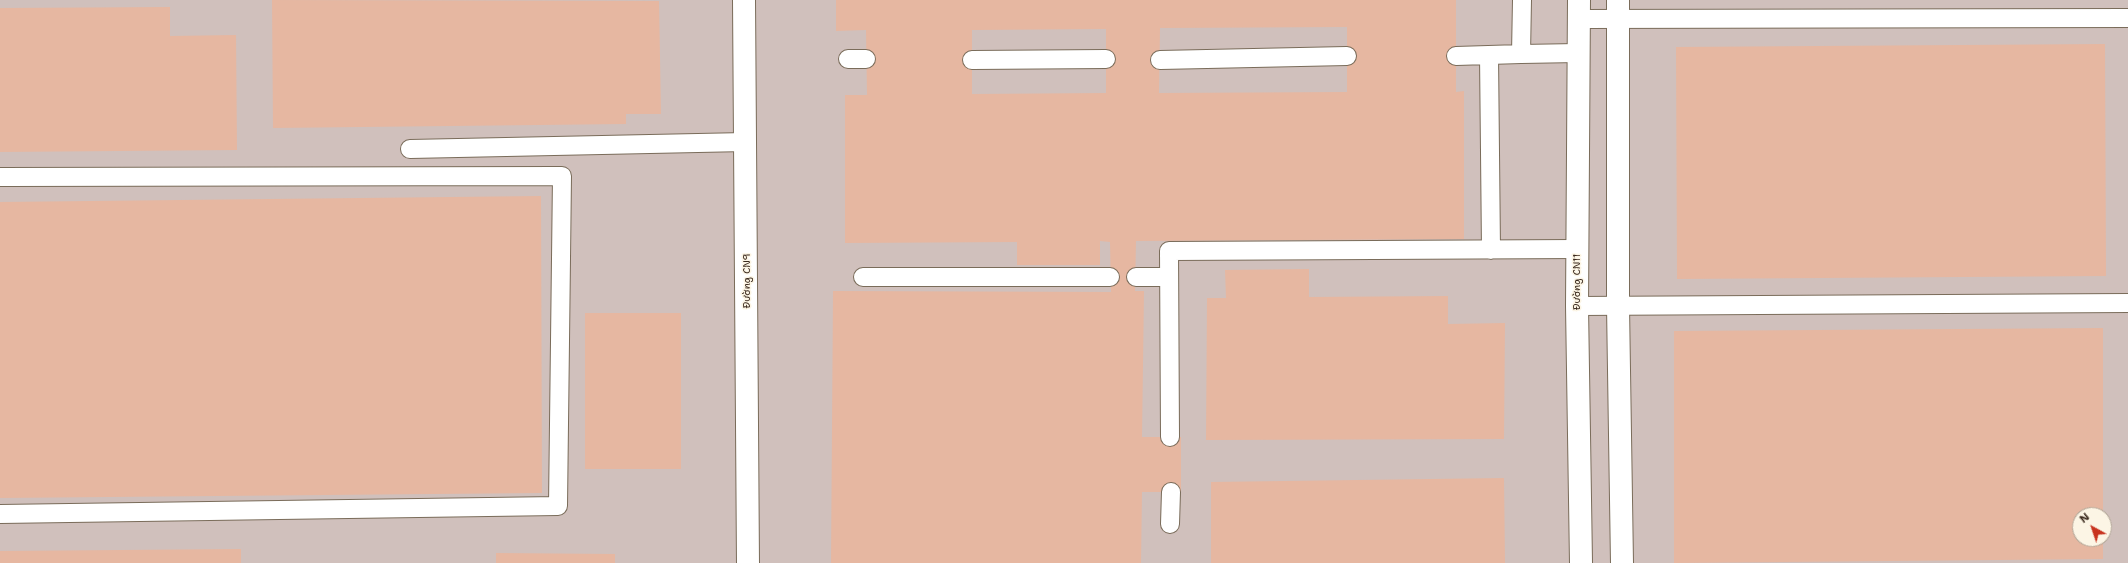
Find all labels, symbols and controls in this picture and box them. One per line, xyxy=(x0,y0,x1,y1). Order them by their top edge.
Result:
street label: Đường CN9 xyxy=(741,253,753,309)
street label: Đường CN11 xyxy=(1571,254,1583,310)
north arrow xyxy=(2072,507,2112,547)
text: N xyxy=(2076,510,2093,527)

